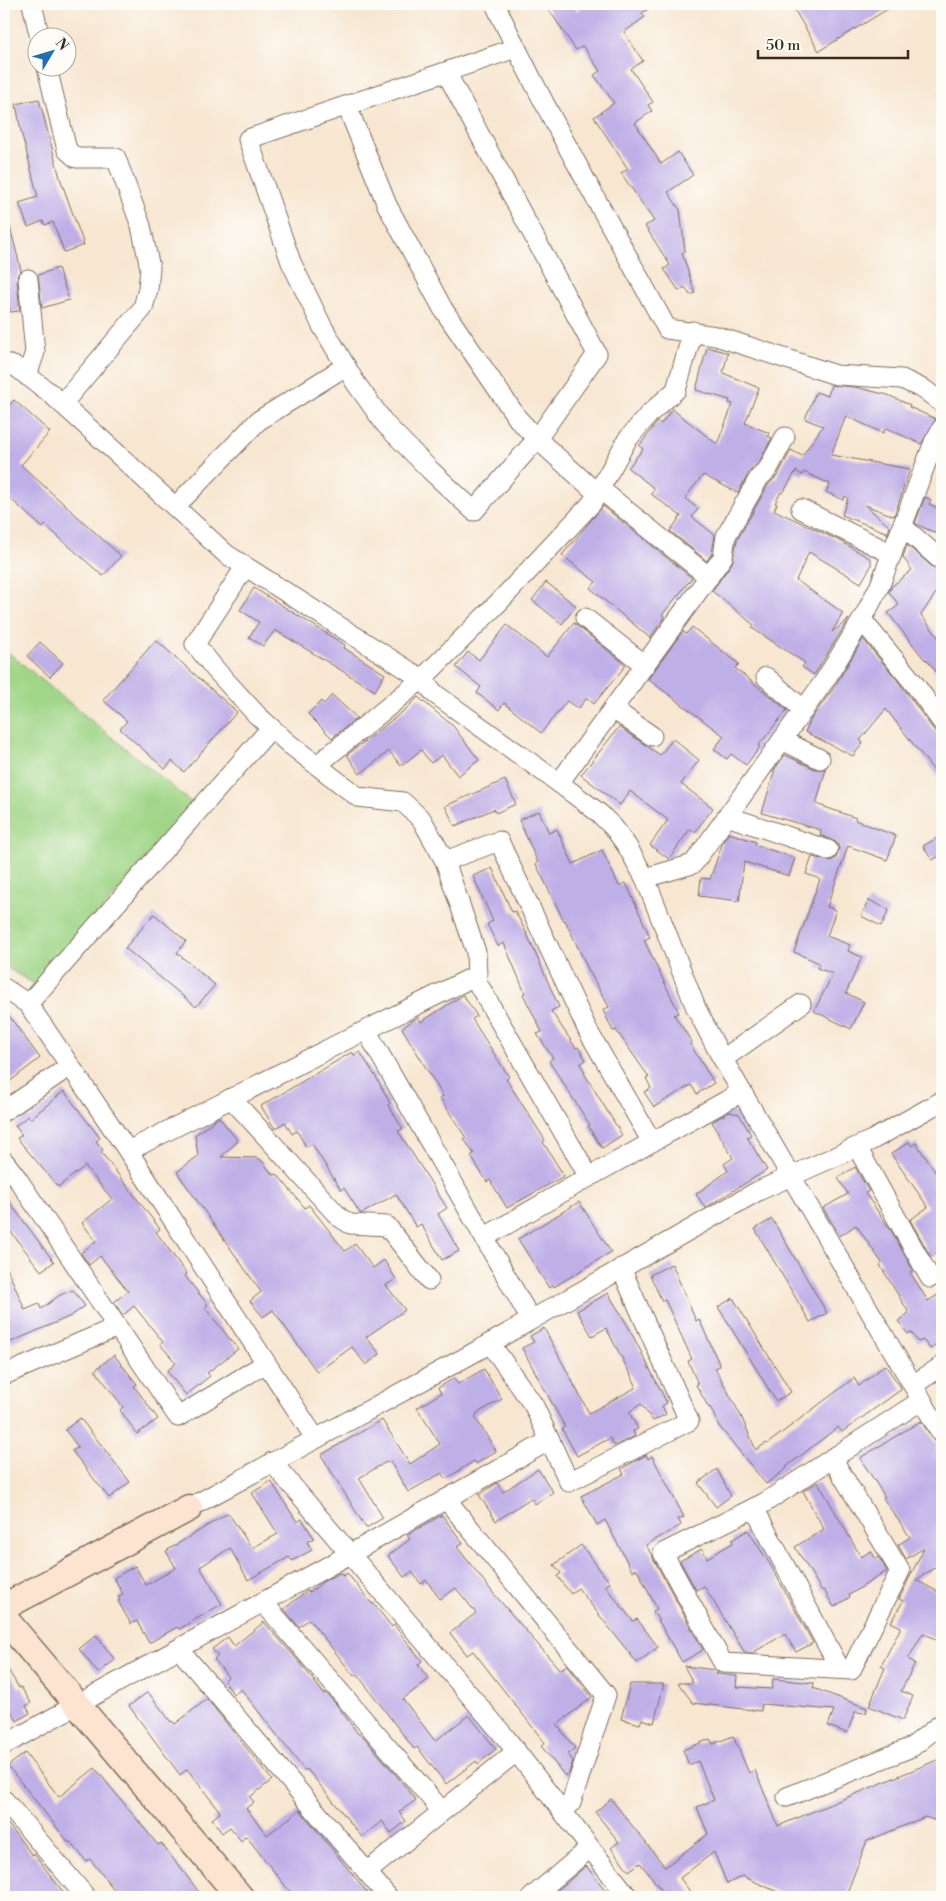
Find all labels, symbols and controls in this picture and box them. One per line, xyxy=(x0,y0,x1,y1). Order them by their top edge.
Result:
north arrow xyxy=(28,28,78,78)
scale bar xyxy=(758,28,908,60)
text: N xyxy=(51,35,72,55)
text: 50 m xyxy=(766,36,800,55)

